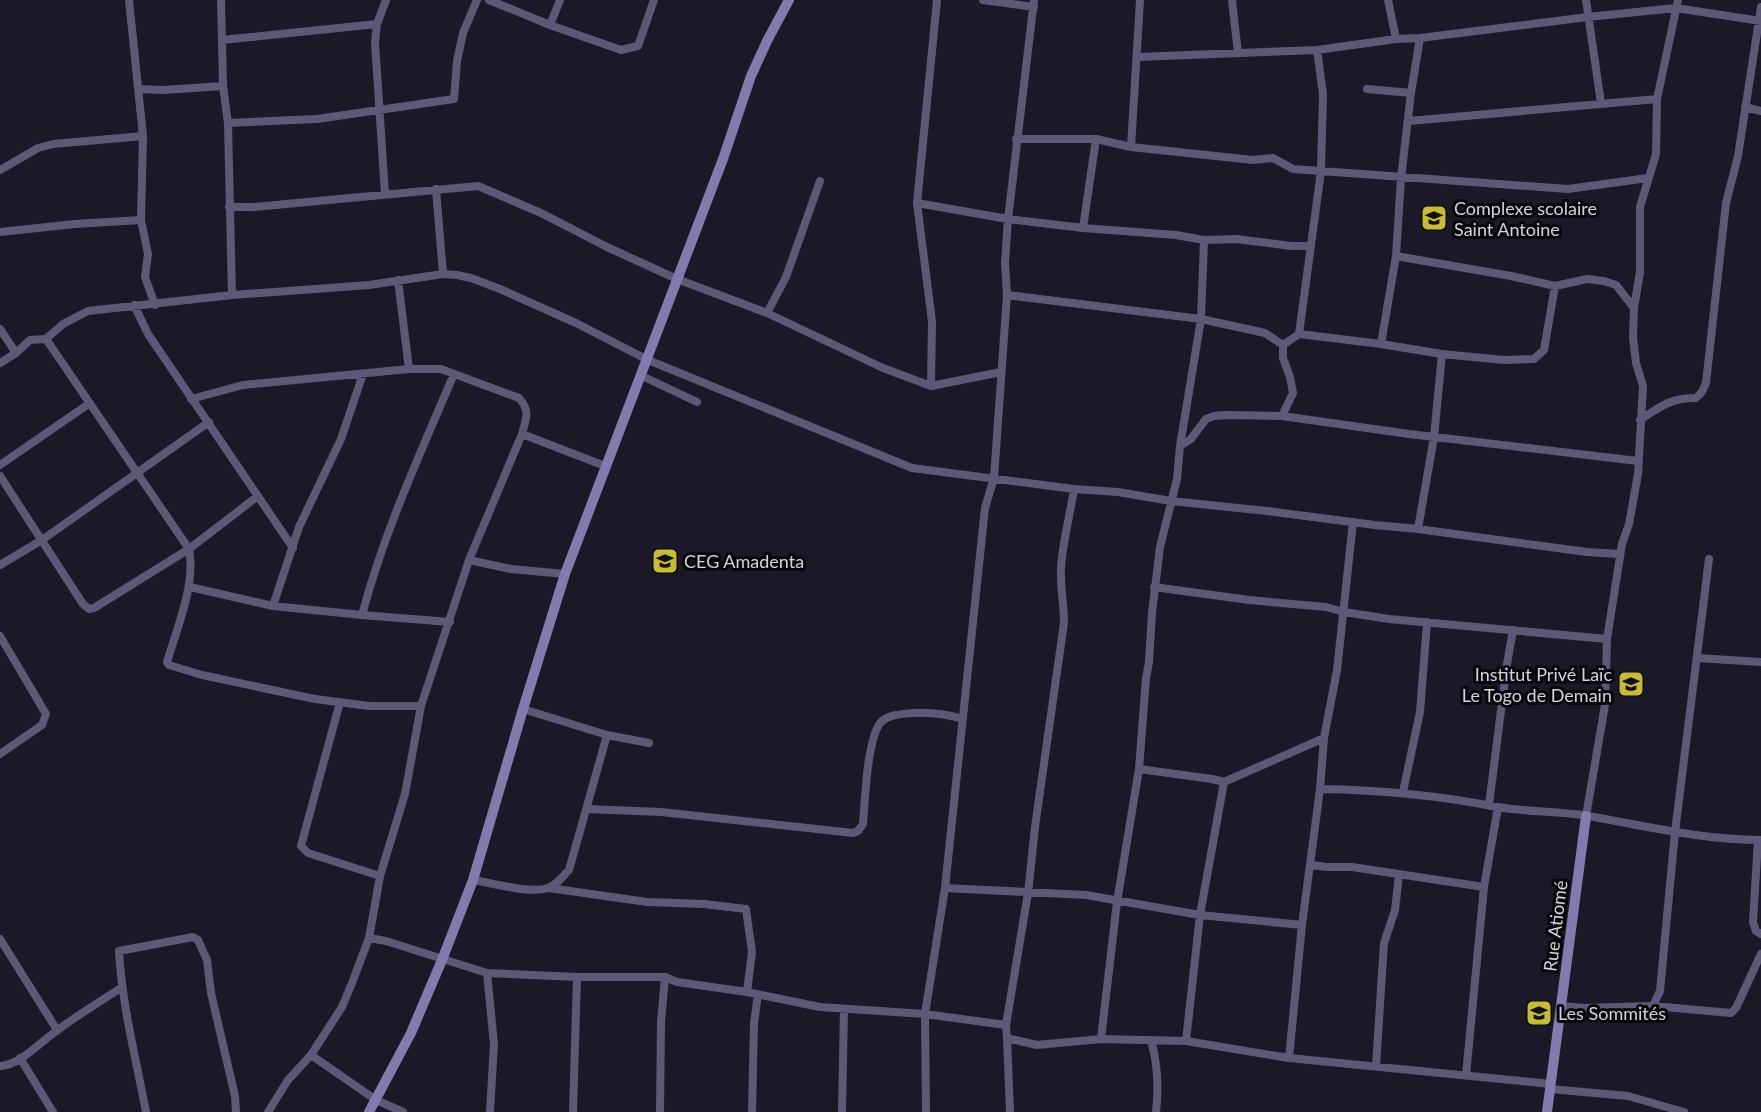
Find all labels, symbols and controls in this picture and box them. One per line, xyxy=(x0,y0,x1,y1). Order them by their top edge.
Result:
place label: Complexe scolaire Saint Antoine xyxy=(1454,197,1597,240)
school or university icon: Complexe scolaire Saint Antoine xyxy=(1419,203,1449,233)
school or university icon: CEG Amadenta xyxy=(650,546,680,576)
place label: CEG Amadenta xyxy=(684,550,804,572)
place label: Institut Privé Laïc Le Togo de Demain xyxy=(1462,663,1612,706)
school or university icon: Institut Privé Laïc Le Togo de Demain xyxy=(1616,669,1646,699)
street label: Rue Atiomé xyxy=(1538,879,1572,973)
school or university icon: Les Sommités xyxy=(1524,998,1554,1028)
place label: Les Sommités xyxy=(1558,1002,1666,1024)

